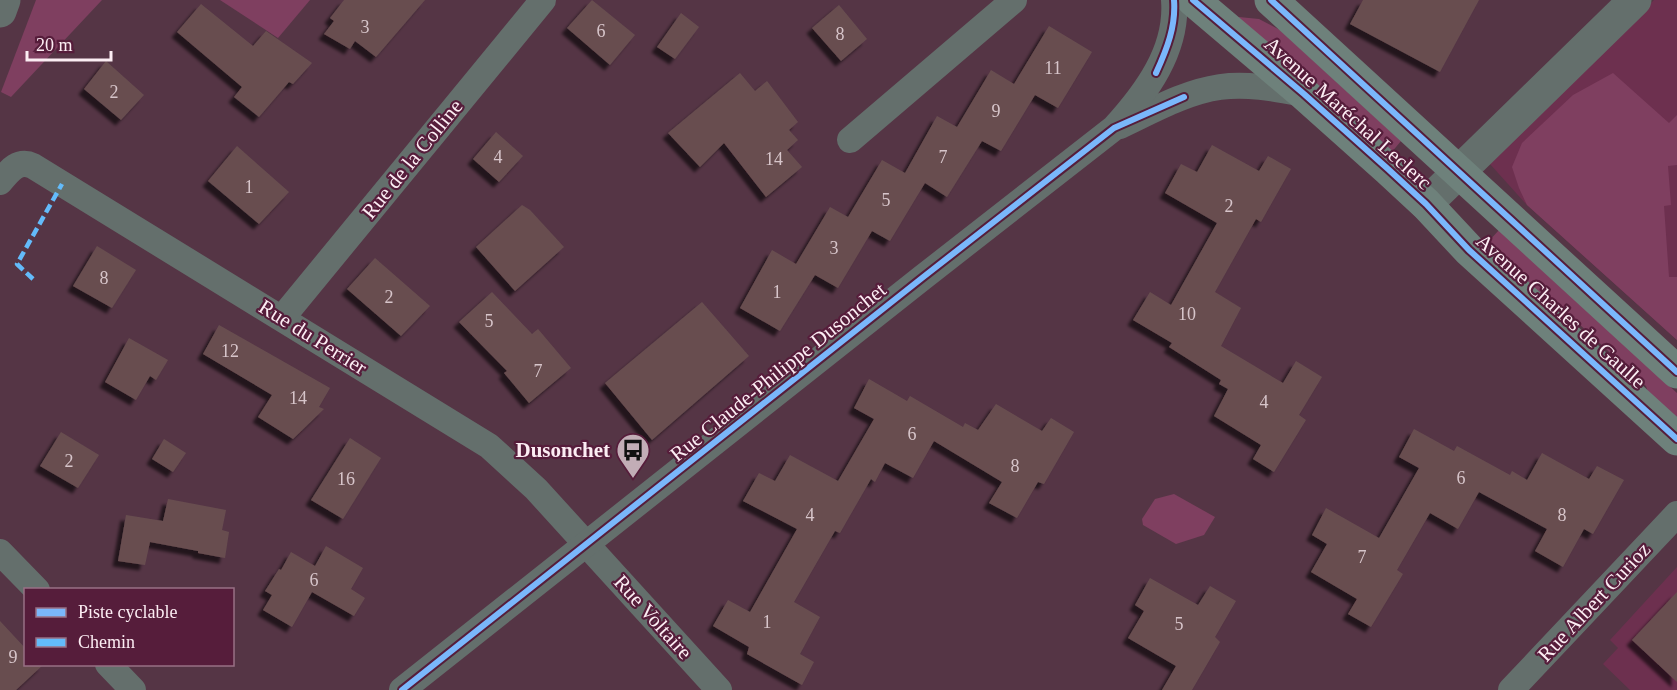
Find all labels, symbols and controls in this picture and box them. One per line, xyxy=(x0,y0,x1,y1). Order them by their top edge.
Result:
house number: 3 xyxy=(361,17,370,37)
house number: 6 xyxy=(597,21,606,41)
scale bar xyxy=(27,24,111,62)
house number: 8 xyxy=(836,24,845,44)
street label: Avenue Maréchal Leclerc xyxy=(1260,32,1436,194)
text: 20 m xyxy=(36,35,73,55)
house number: 11 xyxy=(1044,58,1062,78)
house number: 2 xyxy=(110,82,119,102)
street label: Rue de la Colline xyxy=(357,95,467,223)
house number: 9 xyxy=(992,101,1001,121)
house number: 4 xyxy=(494,147,503,167)
house number: 7 xyxy=(939,147,948,167)
house number: 14 xyxy=(765,149,783,169)
house number: 1 xyxy=(245,177,254,197)
house number: 5 xyxy=(882,190,891,210)
house number: 2 xyxy=(1225,196,1234,216)
street label: Avenue Charles de Gaulle xyxy=(1471,229,1651,393)
house number: 3 xyxy=(830,238,839,258)
house number: 8 xyxy=(100,268,109,288)
street label: Rue Claude-Philippe Dusonchet xyxy=(665,277,891,466)
house number: 1 xyxy=(773,282,782,302)
house number: 2 xyxy=(385,287,394,307)
street label: Rue du Perrier xyxy=(255,294,371,380)
house number: 10 xyxy=(1178,304,1196,324)
house number: 5 xyxy=(485,311,494,331)
house number: 12 xyxy=(221,341,239,361)
house number: 7 xyxy=(534,361,543,381)
house number: 14 xyxy=(289,388,307,408)
house number: 4 xyxy=(1260,392,1269,412)
house number: 6 xyxy=(908,424,917,444)
bus stop icon: Dusonchet xyxy=(615,432,651,479)
place label: Dusonchet xyxy=(515,438,610,462)
house number: 2 xyxy=(65,451,74,471)
house number: 8 xyxy=(1011,456,1020,476)
house number: 6 xyxy=(1457,468,1466,488)
house number: 16 xyxy=(337,469,355,489)
house number: 4 xyxy=(806,505,815,525)
house number: 8 xyxy=(1558,505,1567,525)
street label: Rue Albert Curioz xyxy=(1533,538,1655,666)
house number: 7 xyxy=(1358,547,1367,567)
house number: 6 xyxy=(310,570,319,590)
street label: Rue Voltaire xyxy=(609,570,697,664)
legend xyxy=(24,588,234,666)
text: Piste cyclable xyxy=(78,602,177,622)
house number: 1 xyxy=(763,612,772,632)
house number: 5 xyxy=(1175,614,1184,634)
text: Chemin xyxy=(78,632,135,652)
house number: 9 xyxy=(9,647,18,667)

